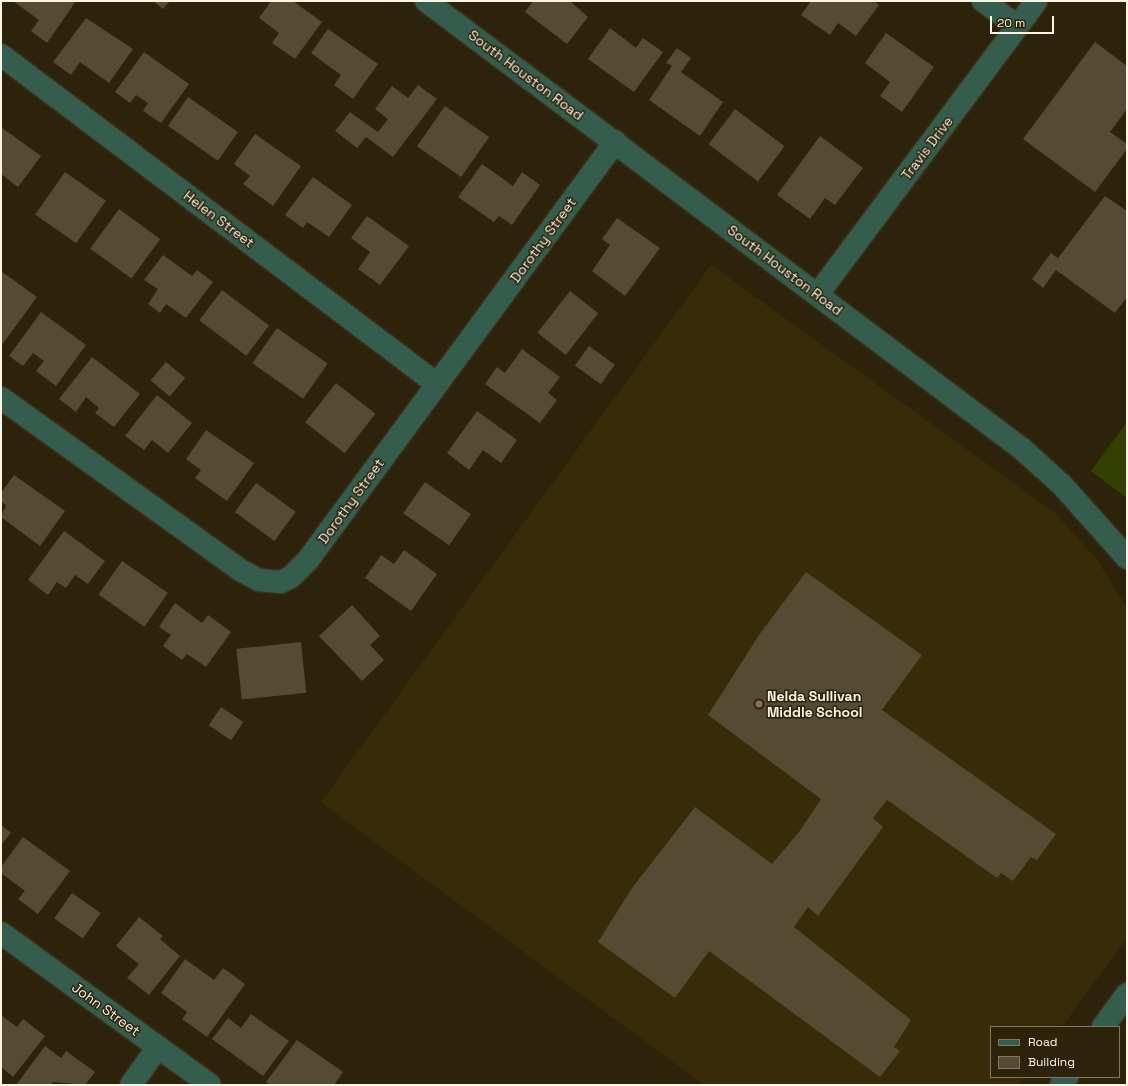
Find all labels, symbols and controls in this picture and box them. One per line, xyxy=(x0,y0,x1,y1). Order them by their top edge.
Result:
scale bar xyxy=(992,8,1056,34)
text: 20 m xyxy=(997,15,1025,31)
street label: South Houston Road xyxy=(465,26,587,124)
street label: Travis Drive xyxy=(898,113,956,183)
street label: Helen Street xyxy=(180,187,258,251)
street label: Dorothy Street xyxy=(506,194,580,286)
street label: South Houston Road xyxy=(724,221,846,319)
street label: Dorothy Street xyxy=(314,455,388,547)
place label: Nelda Sullivan Middle School xyxy=(767,688,862,720)
marker: Nelda Sullivan Middle School xyxy=(754,699,764,709)
street label: John Street xyxy=(69,979,143,1039)
legend xyxy=(990,1026,1120,1078)
text: Road xyxy=(1028,1034,1057,1050)
text: Building xyxy=(1028,1054,1075,1070)

